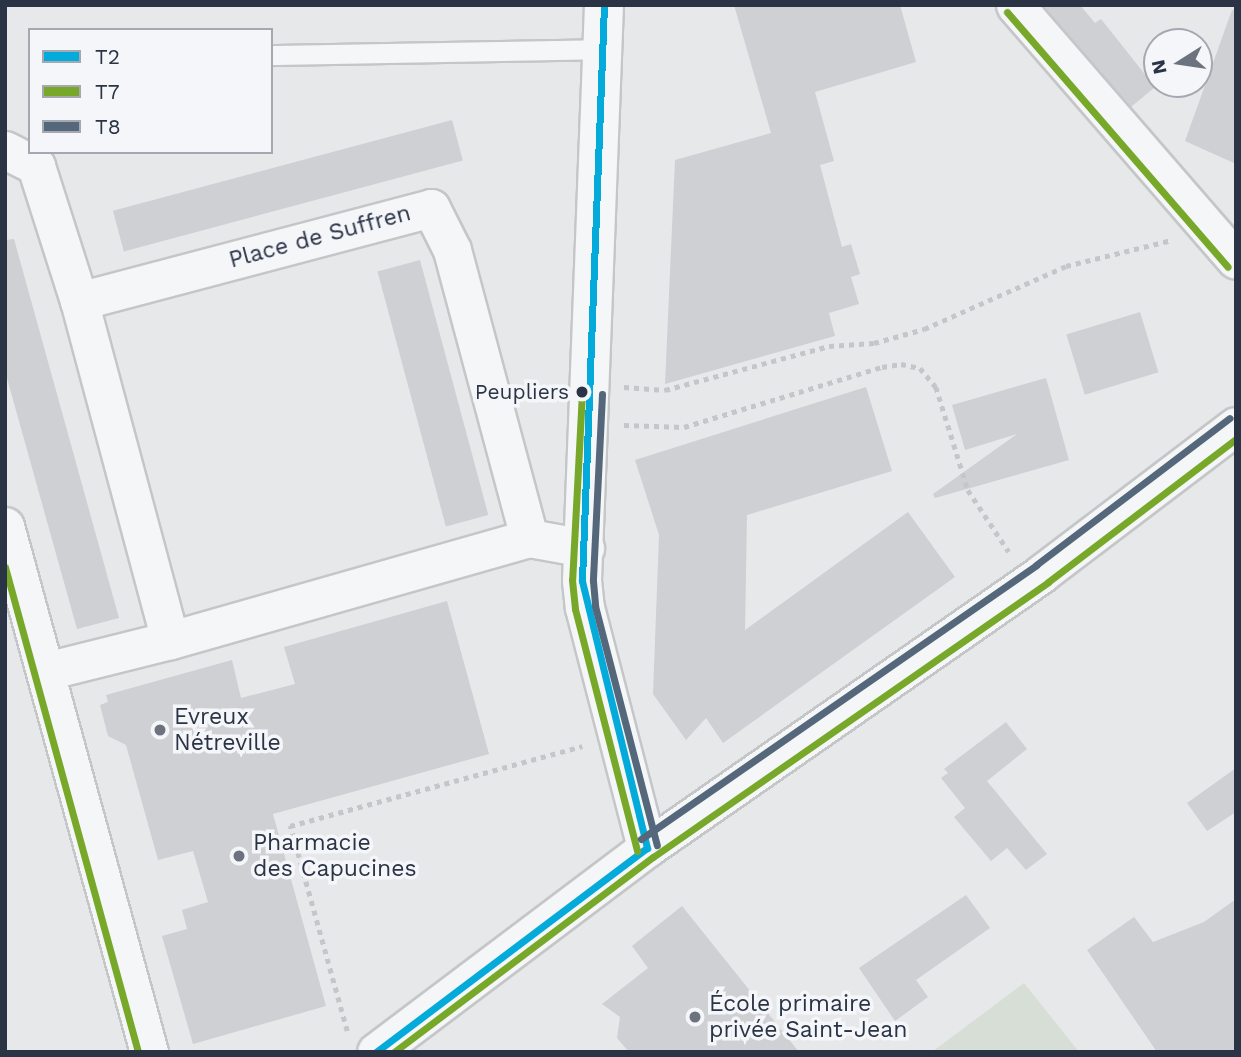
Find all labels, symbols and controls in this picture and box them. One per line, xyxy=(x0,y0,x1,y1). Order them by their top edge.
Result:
legend xyxy=(28,28,273,154)
north arrow xyxy=(1143,28,1213,98)
text: T2 xyxy=(95,44,120,69)
text: N xyxy=(1146,58,1172,76)
text: T7 xyxy=(95,79,119,104)
text: T8 xyxy=(95,114,121,139)
street label: Place de Suffren xyxy=(226,199,414,275)
place label: Peupliers xyxy=(475,379,569,405)
marker: Peupliers xyxy=(575,385,589,399)
place label: Evreux Nétreville xyxy=(174,703,281,757)
marker: Evreux Nétreville xyxy=(152,722,168,738)
place label: Pharmacie des Capucines xyxy=(253,829,417,883)
marker: Pharmacie des Capucines xyxy=(231,848,247,864)
place label: École primaire privée Saint-Jean xyxy=(709,990,907,1044)
marker: École primaire privée Saint-Jean xyxy=(687,1009,703,1025)

